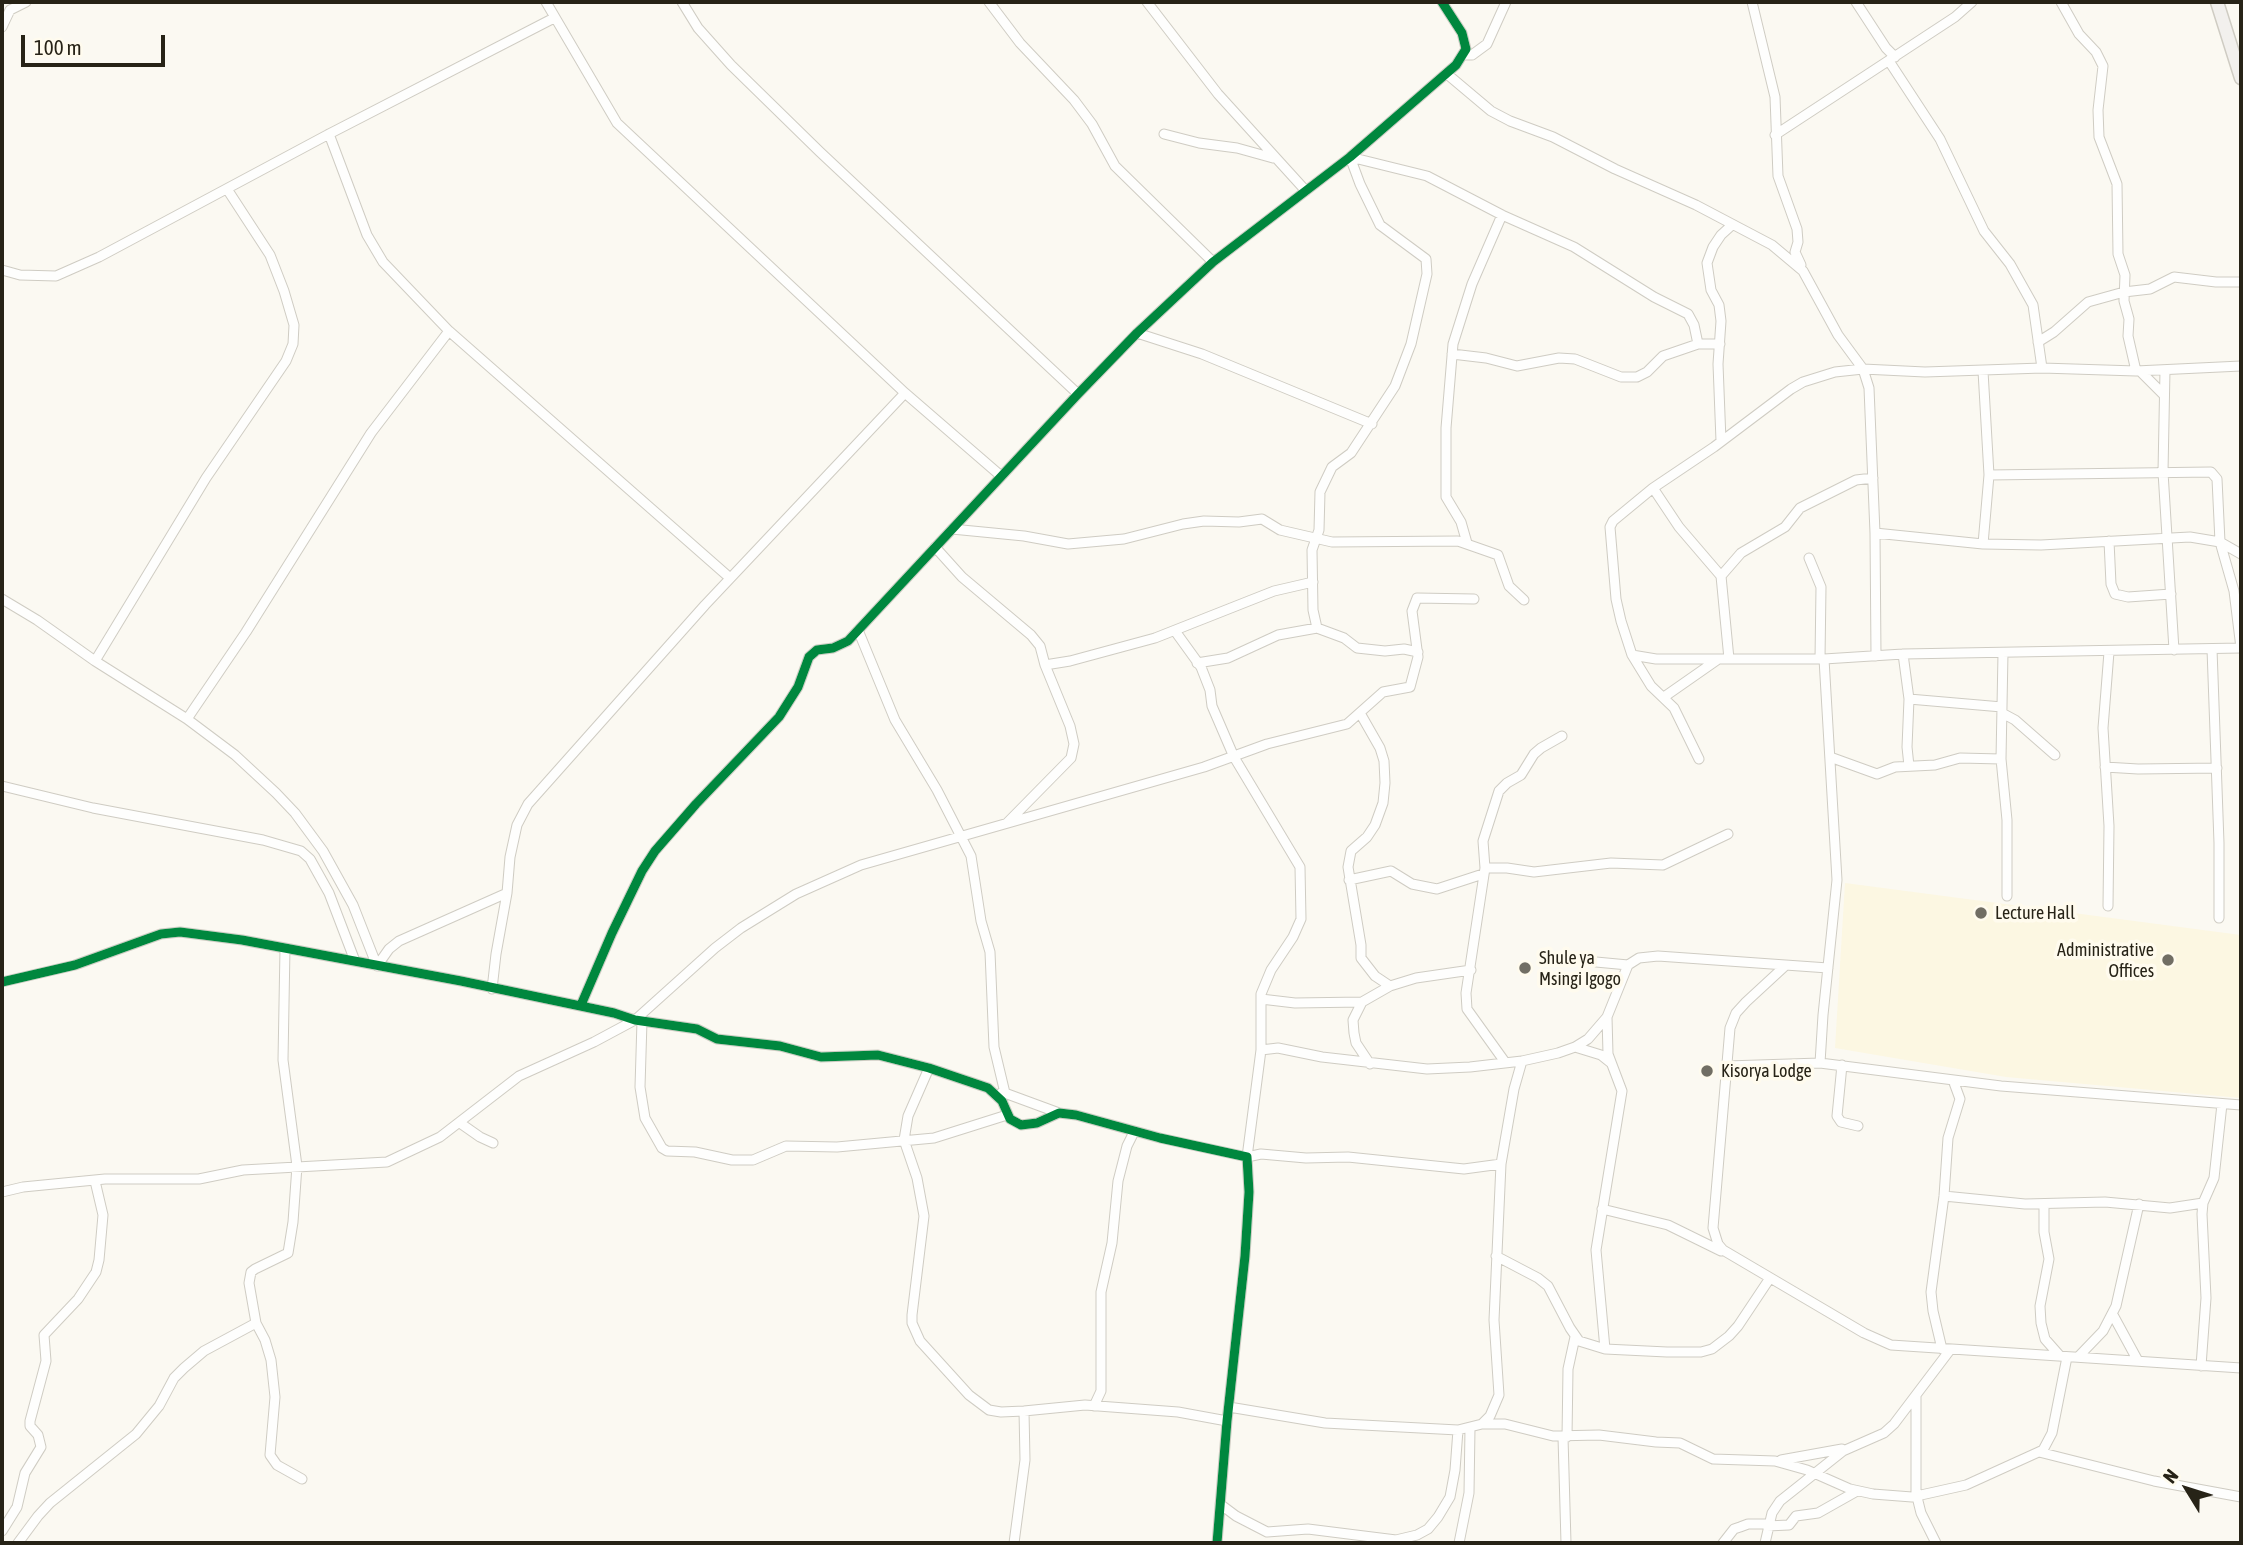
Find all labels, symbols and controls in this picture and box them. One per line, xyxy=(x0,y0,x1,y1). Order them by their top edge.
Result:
scale bar xyxy=(24,21,168,65)
text: 100 m xyxy=(34,35,82,59)
place label: Lecture Hall xyxy=(1995,902,2075,924)
marker: Lecture Hall xyxy=(1973,905,1989,921)
place label: Administrative Offices xyxy=(2057,939,2154,982)
place label: Shule ya Msingi Igogo xyxy=(1539,947,1621,990)
marker: Administrative Offices xyxy=(2160,952,2176,968)
marker: Shule ya Msingi Igogo xyxy=(1517,960,1533,976)
place label: Kisorya Lodge xyxy=(1721,1060,1812,1082)
marker: Kisorya Lodge xyxy=(1699,1063,1715,1079)
north arrow xyxy=(2152,1454,2222,1524)
text: N xyxy=(2158,1465,2183,1487)

